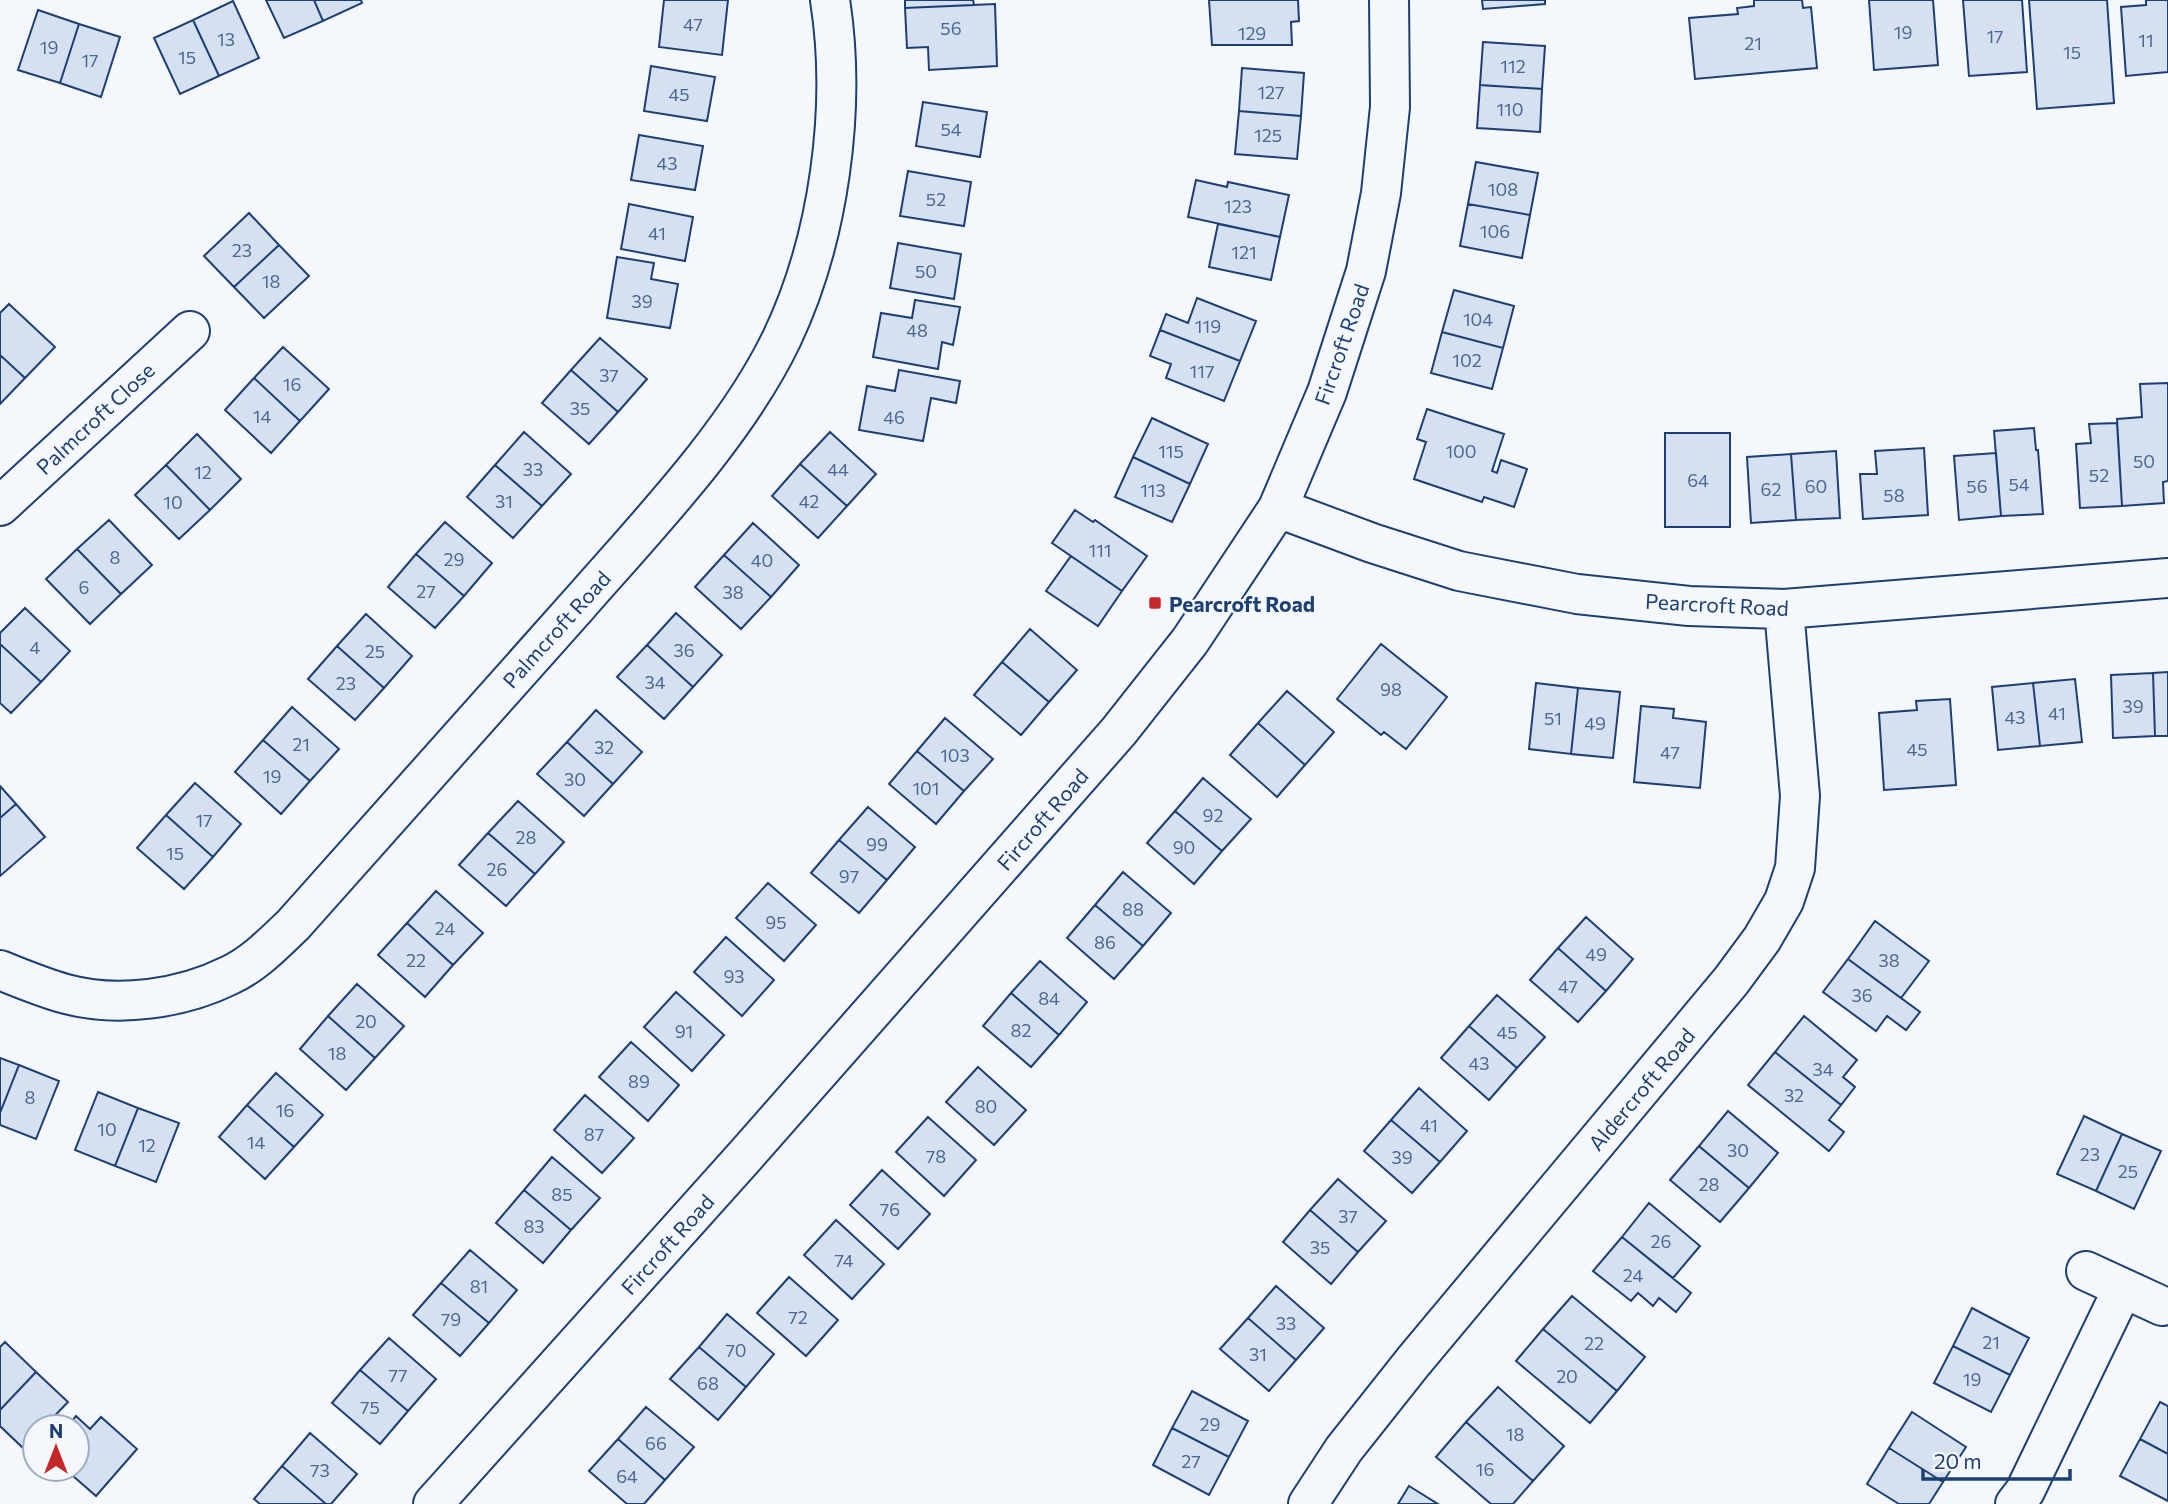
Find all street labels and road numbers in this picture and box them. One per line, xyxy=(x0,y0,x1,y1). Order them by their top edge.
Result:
street label: Fircroft Road xyxy=(1309,280,1373,408)
street label: Palmcroft Close xyxy=(31,357,159,479)
street label: Palmcroft Road xyxy=(497,565,615,693)
street label: Pearcroft Road xyxy=(1645,588,1789,620)
street label: Fircroft Road xyxy=(991,763,1093,875)
street label: Aldercroft Road xyxy=(1583,1023,1699,1155)
street label: Fircroft Road xyxy=(615,1189,719,1299)

